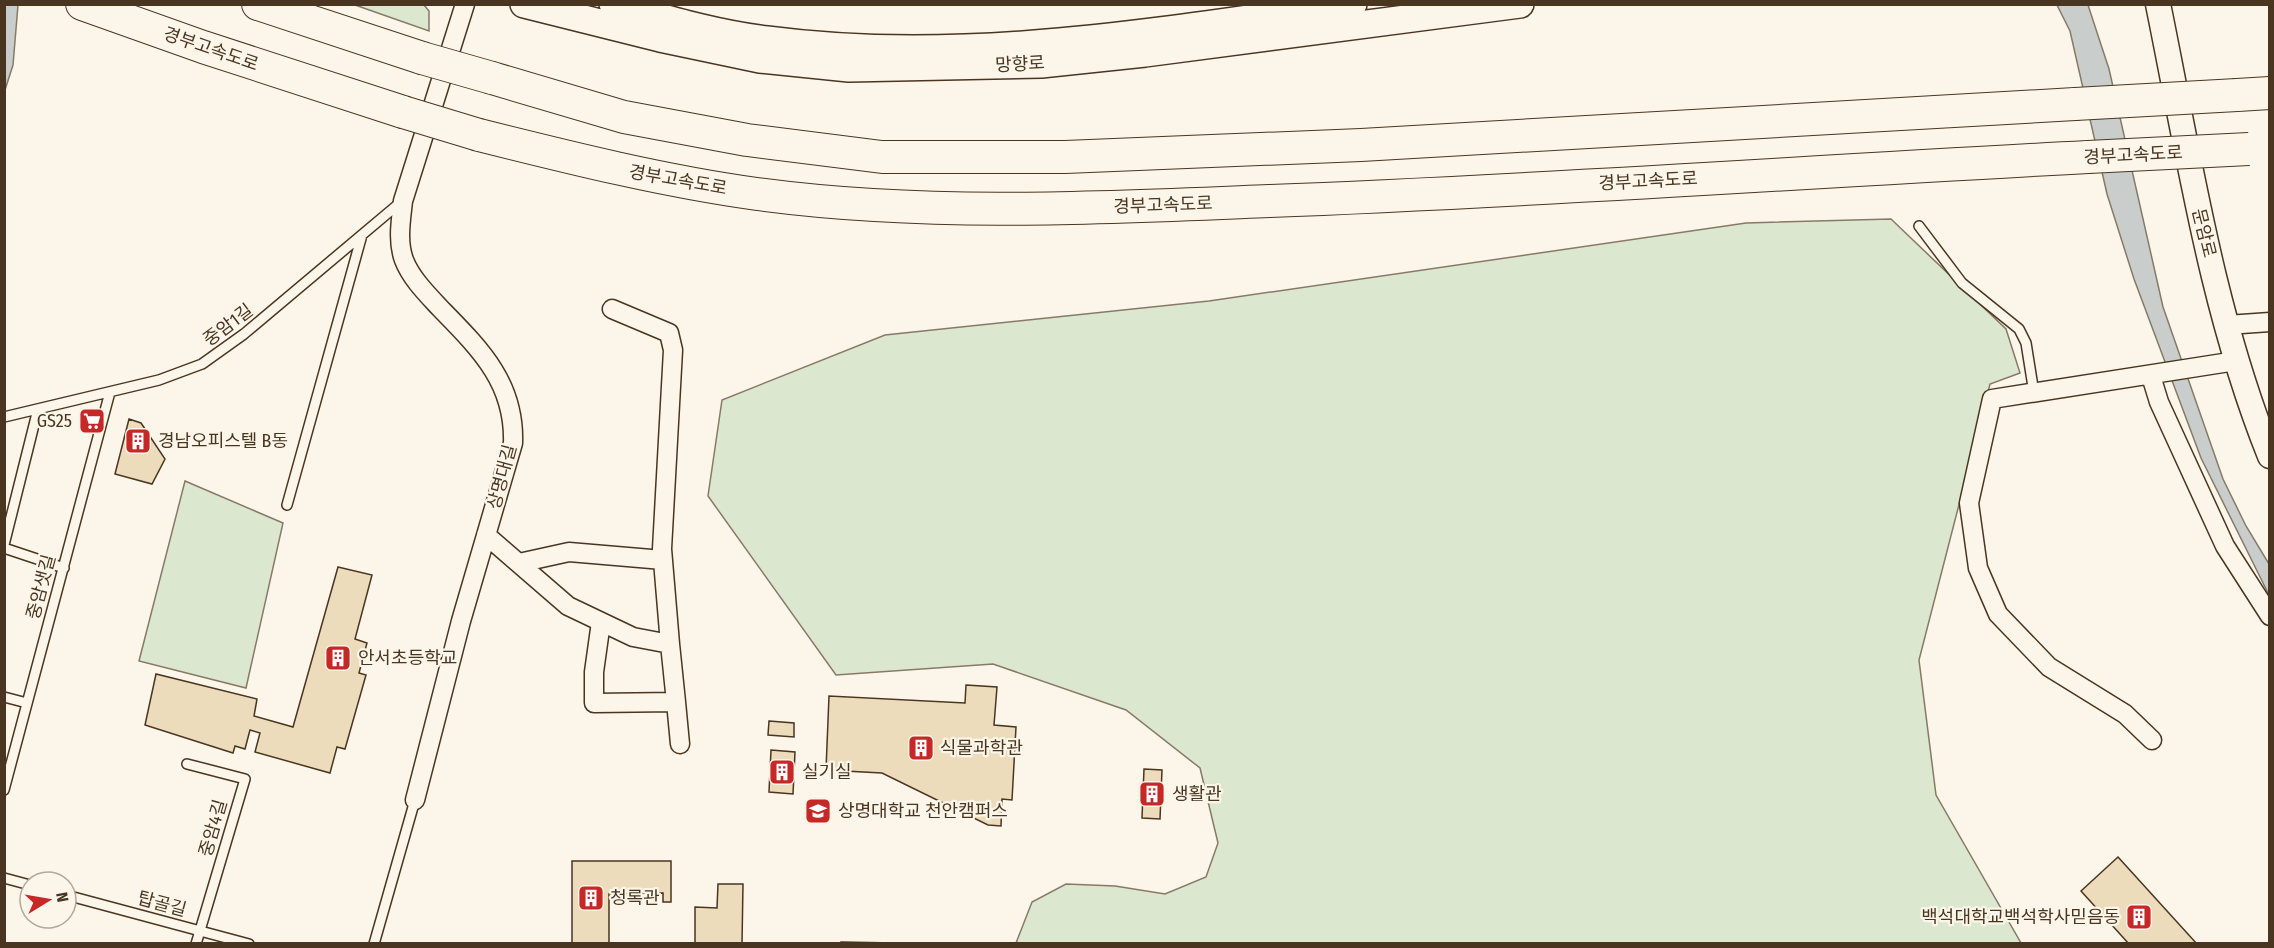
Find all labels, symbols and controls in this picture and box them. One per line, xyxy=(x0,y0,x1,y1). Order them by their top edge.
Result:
street label: 경부고속도로 xyxy=(160,22,262,76)
street label: 망향로 xyxy=(995,52,1045,76)
street label: 경부고속도로 xyxy=(2083,141,2183,169)
street label: 경부고속도로 xyxy=(627,161,729,199)
street label: 경부고속도로 xyxy=(1598,167,1698,195)
street label: 경부고속도로 xyxy=(1113,192,1213,218)
street label: 문암로 xyxy=(2187,206,2221,260)
street label: 중암1길 xyxy=(199,299,257,351)
supermarket icon: GS25 xyxy=(77,406,107,436)
place label: GS25 xyxy=(37,410,72,432)
building icon: 경남오피스텔 B동 xyxy=(123,426,153,456)
place label: 경남오피스텔 B동 xyxy=(158,430,288,452)
street label: 상명대길 xyxy=(483,442,521,512)
street label: 중암샛길 xyxy=(22,552,60,622)
building icon: 안서초등학교 xyxy=(323,643,353,673)
place label: 안서초등학교 xyxy=(358,647,457,669)
building icon: 식물과학관 xyxy=(906,733,936,763)
place label: 식물과학관 xyxy=(940,737,1023,759)
building icon: 실기실 xyxy=(767,757,797,787)
place label: 실기실 xyxy=(802,761,852,783)
building icon: 생활관 xyxy=(1137,779,1167,809)
place label: 생활관 xyxy=(1172,783,1222,805)
school or university icon: 상명대학교 천안캠퍼스 xyxy=(803,796,833,826)
street label: 중암4길 xyxy=(194,797,232,859)
place label: 상명대학교 천안캠퍼스 xyxy=(838,800,1008,822)
north arrow xyxy=(18,870,78,930)
building icon: 청록관 xyxy=(576,883,606,913)
street label: 탑골길 xyxy=(135,887,189,921)
place label: 청록관 xyxy=(610,887,660,909)
text: N xyxy=(52,891,72,904)
building icon: 백석대학교백석학사믿음동 xyxy=(2124,902,2154,932)
place label: 백석대학교백석학사믿음동 xyxy=(1921,906,2120,928)

